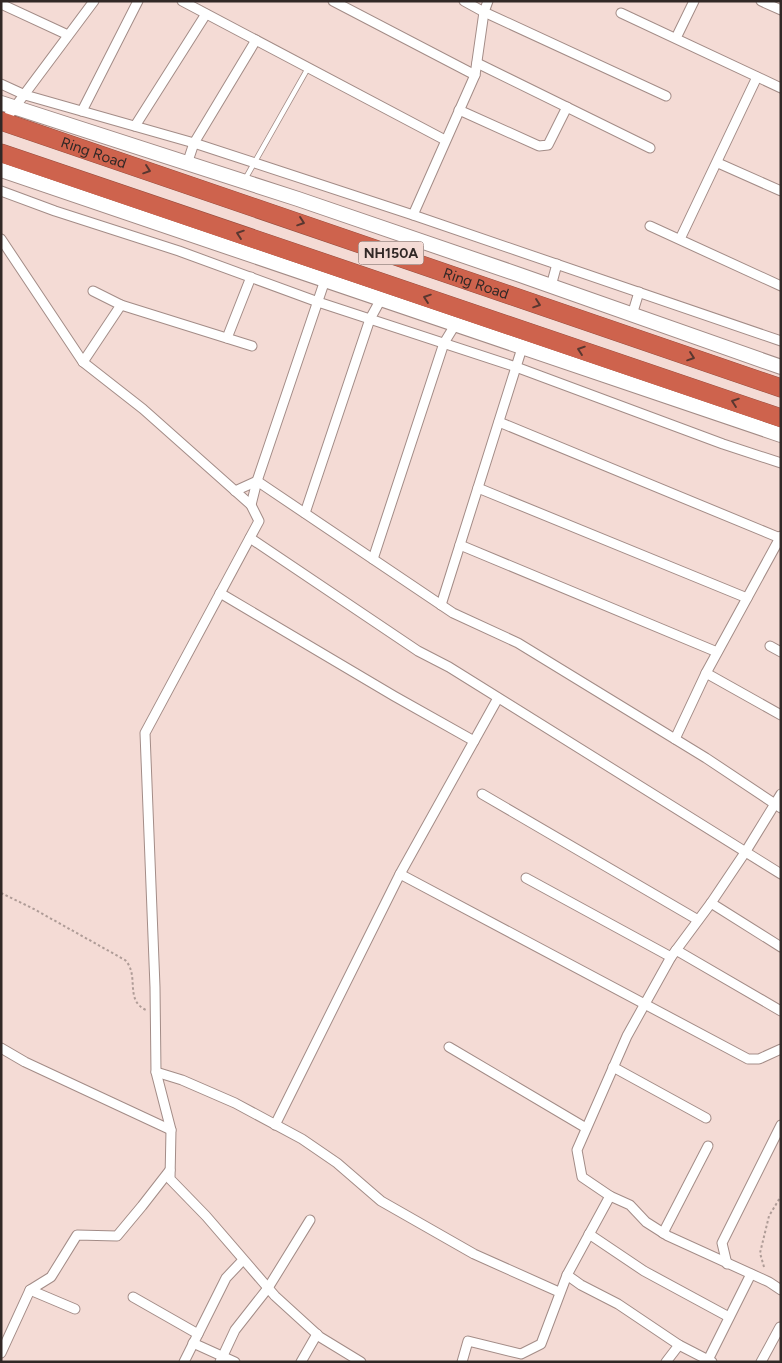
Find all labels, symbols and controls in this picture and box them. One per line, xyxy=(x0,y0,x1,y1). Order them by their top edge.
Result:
street label: Ring Road xyxy=(58,133,129,172)
one-way arrow xyxy=(142,164,151,174)
one-way arrow xyxy=(296,216,304,226)
one-way arrow xyxy=(236,230,244,240)
road number: NH150A xyxy=(358,242,424,264)
street label: Ring Road xyxy=(441,264,511,303)
one-way arrow xyxy=(423,294,432,304)
one-way arrow xyxy=(532,298,541,308)
one-way arrow xyxy=(577,346,585,356)
one-way arrow xyxy=(686,351,694,361)
one-way arrow xyxy=(731,398,739,408)

